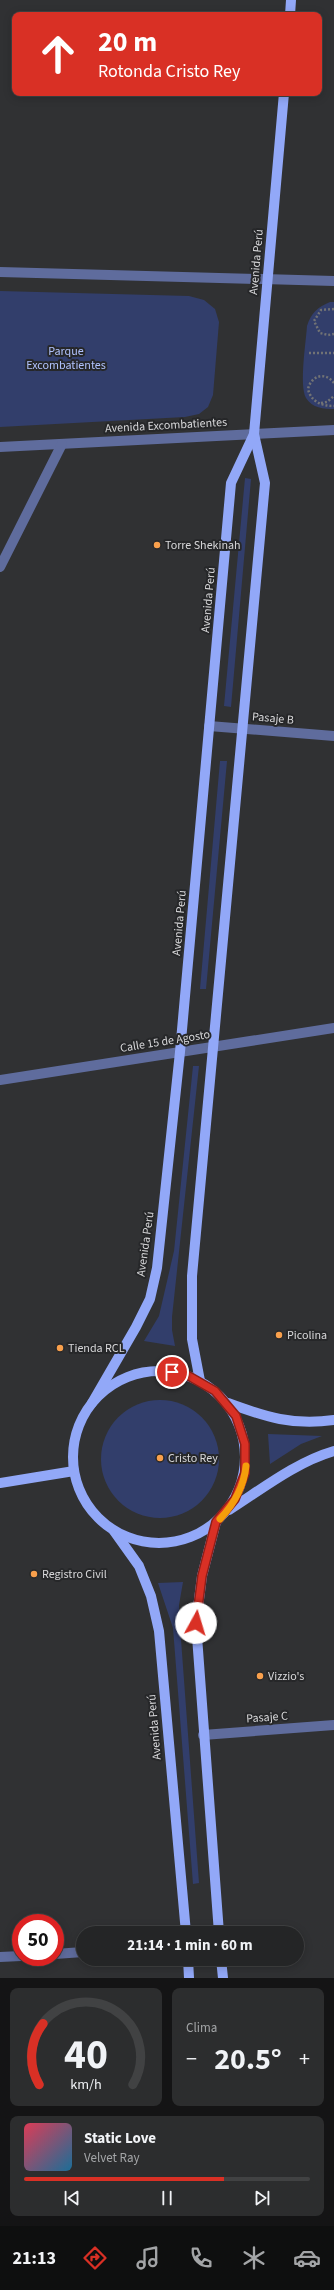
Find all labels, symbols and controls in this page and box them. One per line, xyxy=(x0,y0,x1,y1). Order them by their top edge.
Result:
text: 20 m xyxy=(98,22,157,62)
icon: ahead xyxy=(32,28,84,80)
text: Rotonda Cristo Rey xyxy=(98,59,240,84)
street label: Avenida Perú xyxy=(245,229,268,296)
park label: Parque Excombatientes xyxy=(26,343,106,374)
street label: Avenida Excombatientes xyxy=(105,414,227,437)
place label: Torre Shekinah xyxy=(165,537,241,554)
marker: Torre Shekinah xyxy=(152,540,162,550)
street label: Avenida Perú xyxy=(197,567,220,634)
street label: Pasaje B xyxy=(251,708,295,729)
street label: Avenida Perú xyxy=(168,890,191,957)
street label: Calle 15 de Agosto xyxy=(119,1026,211,1057)
street label: Avenida Perú xyxy=(133,1210,158,1278)
place label: Picolina xyxy=(287,1327,327,1344)
marker: Picolina xyxy=(274,1330,284,1340)
place label: Tienda RCL xyxy=(68,1340,125,1357)
marker: Tienda RCL xyxy=(55,1343,65,1353)
pin xyxy=(155,1355,189,1389)
icon: arrive xyxy=(161,1361,183,1383)
place label: Cristo Rey xyxy=(168,1450,218,1467)
marker: Cristo Rey xyxy=(155,1453,165,1463)
place label: Registro Civil xyxy=(42,1566,107,1583)
marker: Registro Civil xyxy=(29,1569,39,1579)
position arrow xyxy=(175,1602,217,1644)
place label: Vizzio's xyxy=(268,1668,304,1685)
marker: Vizzio's xyxy=(255,1671,265,1681)
street label: Avenida Perú xyxy=(143,1693,166,1760)
street label: Pasaje C xyxy=(246,1708,289,1727)
speed limit sign: 50 xyxy=(12,1914,64,1966)
text: 21:14 · 1 min · 60 m xyxy=(127,1935,253,1956)
text: Clima xyxy=(186,2019,217,2037)
text: 40 xyxy=(64,2025,108,2085)
text: 20.5° xyxy=(214,2038,282,2081)
text: − xyxy=(186,2043,197,2075)
text: + xyxy=(299,2043,310,2075)
text: km/h xyxy=(70,2074,102,2095)
text: Static Love xyxy=(84,2128,156,2149)
text: Velvet Ray xyxy=(84,2149,140,2167)
icon: previous xyxy=(61,2187,83,2209)
icon: pause xyxy=(156,2187,178,2209)
icon: next xyxy=(251,2187,273,2209)
icon: directions xyxy=(81,2244,109,2272)
icon: music xyxy=(134,2244,162,2272)
icon: phone xyxy=(187,2244,215,2272)
icon: climate xyxy=(240,2244,268,2272)
icon: car xyxy=(293,2244,321,2272)
text: 21:13 xyxy=(13,2246,56,2271)

